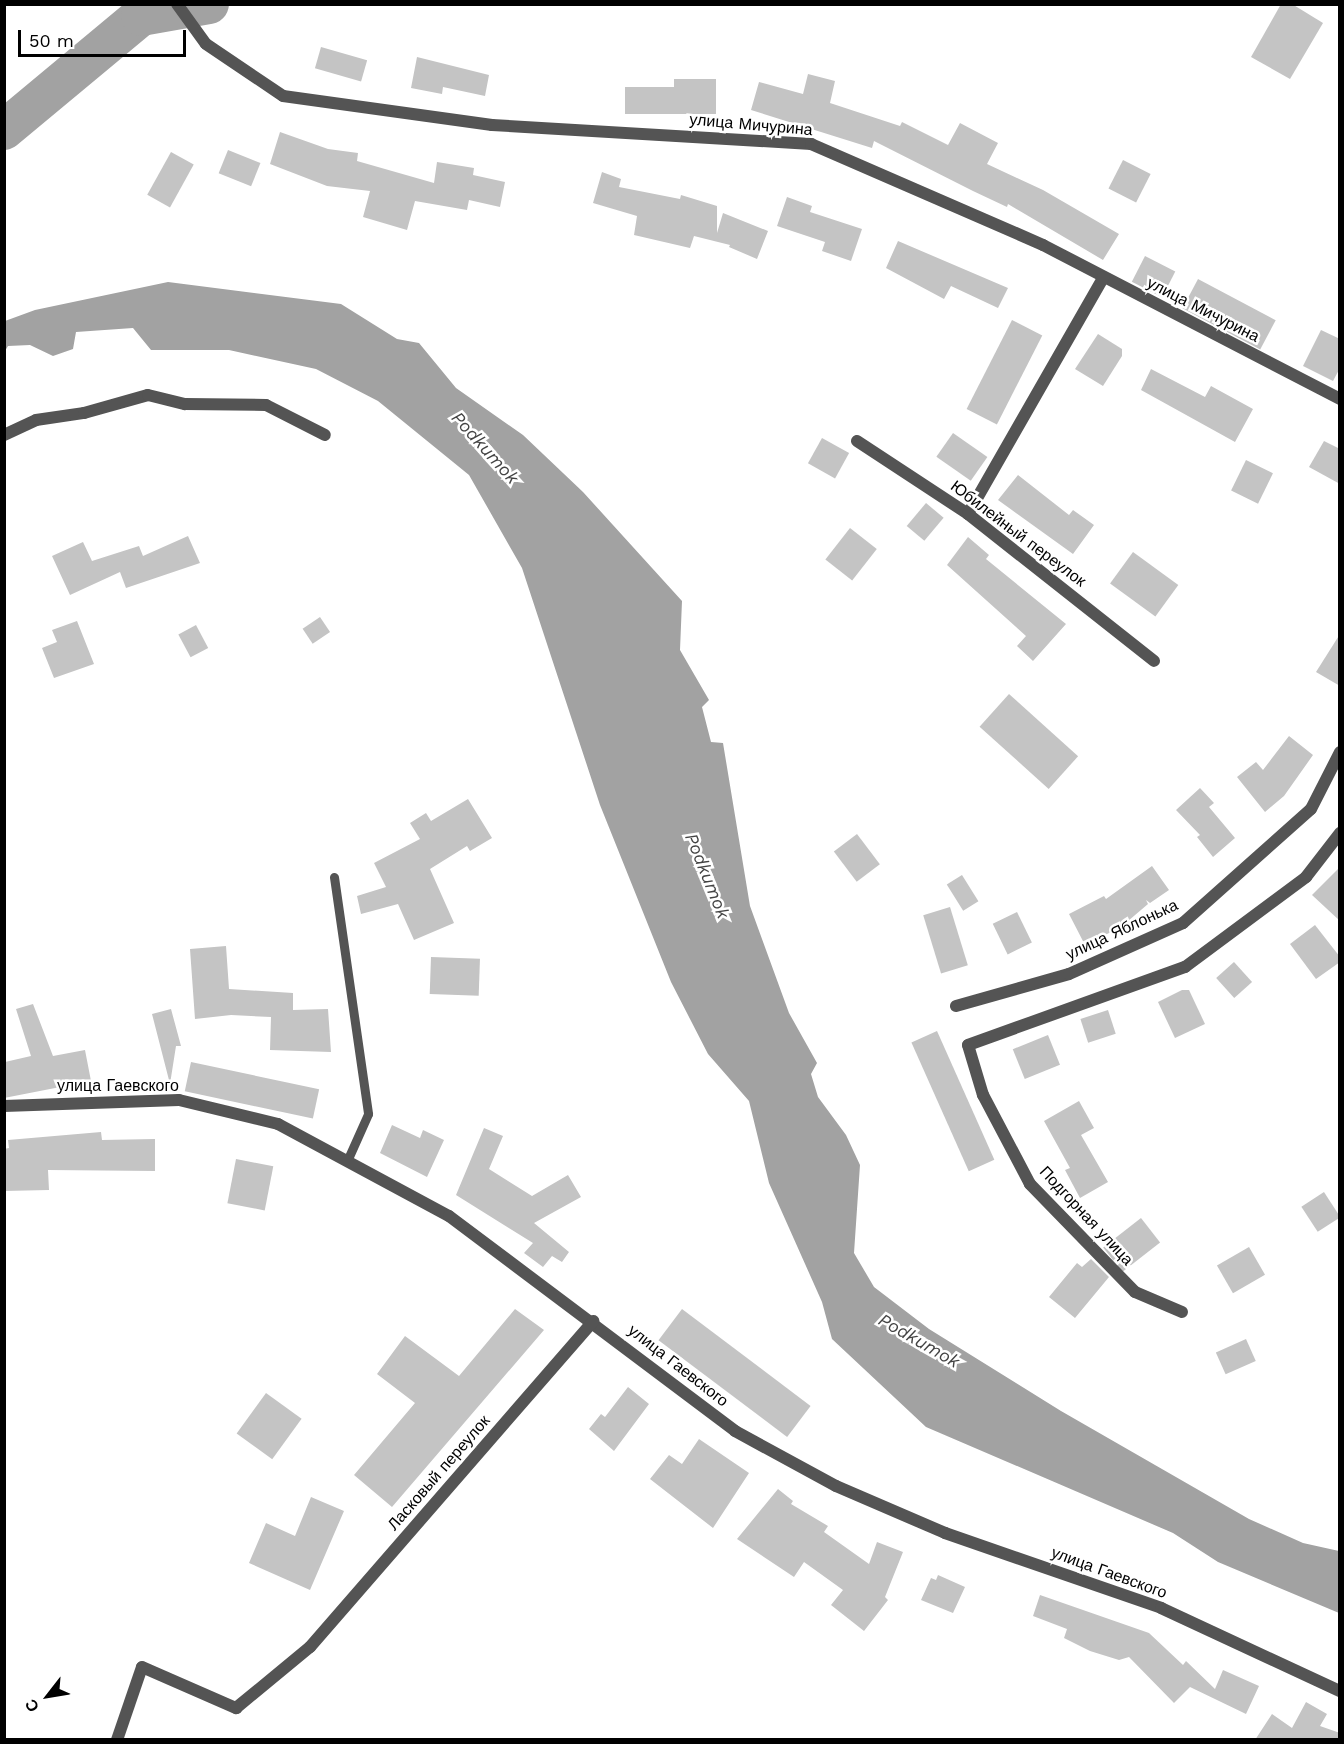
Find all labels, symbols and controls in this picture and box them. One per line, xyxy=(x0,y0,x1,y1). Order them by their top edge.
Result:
scale bar xyxy=(21,18,189,56)
text: 50 m xyxy=(29,30,74,51)
street label: улица Мичурина xyxy=(689,110,813,140)
street label: улица Мичурина xyxy=(1144,273,1262,347)
water label: Podkumok xyxy=(447,407,523,489)
street label: Юбилейный переулок xyxy=(947,477,1089,591)
water label: Podkumok xyxy=(680,830,734,922)
street label: улица Яблонька xyxy=(1063,896,1181,964)
street label: улица Гаевского xyxy=(57,1076,179,1096)
street label: Подгорная улица xyxy=(1035,1162,1137,1270)
water label: Podkumok xyxy=(874,1309,964,1373)
street label: улица Гаевского xyxy=(624,1321,732,1411)
street label: Ласковый переулок xyxy=(384,1412,494,1534)
street label: улица Гаевского xyxy=(1048,1543,1170,1603)
north arrow xyxy=(18,1666,78,1726)
text: С xyxy=(21,1696,43,1715)

